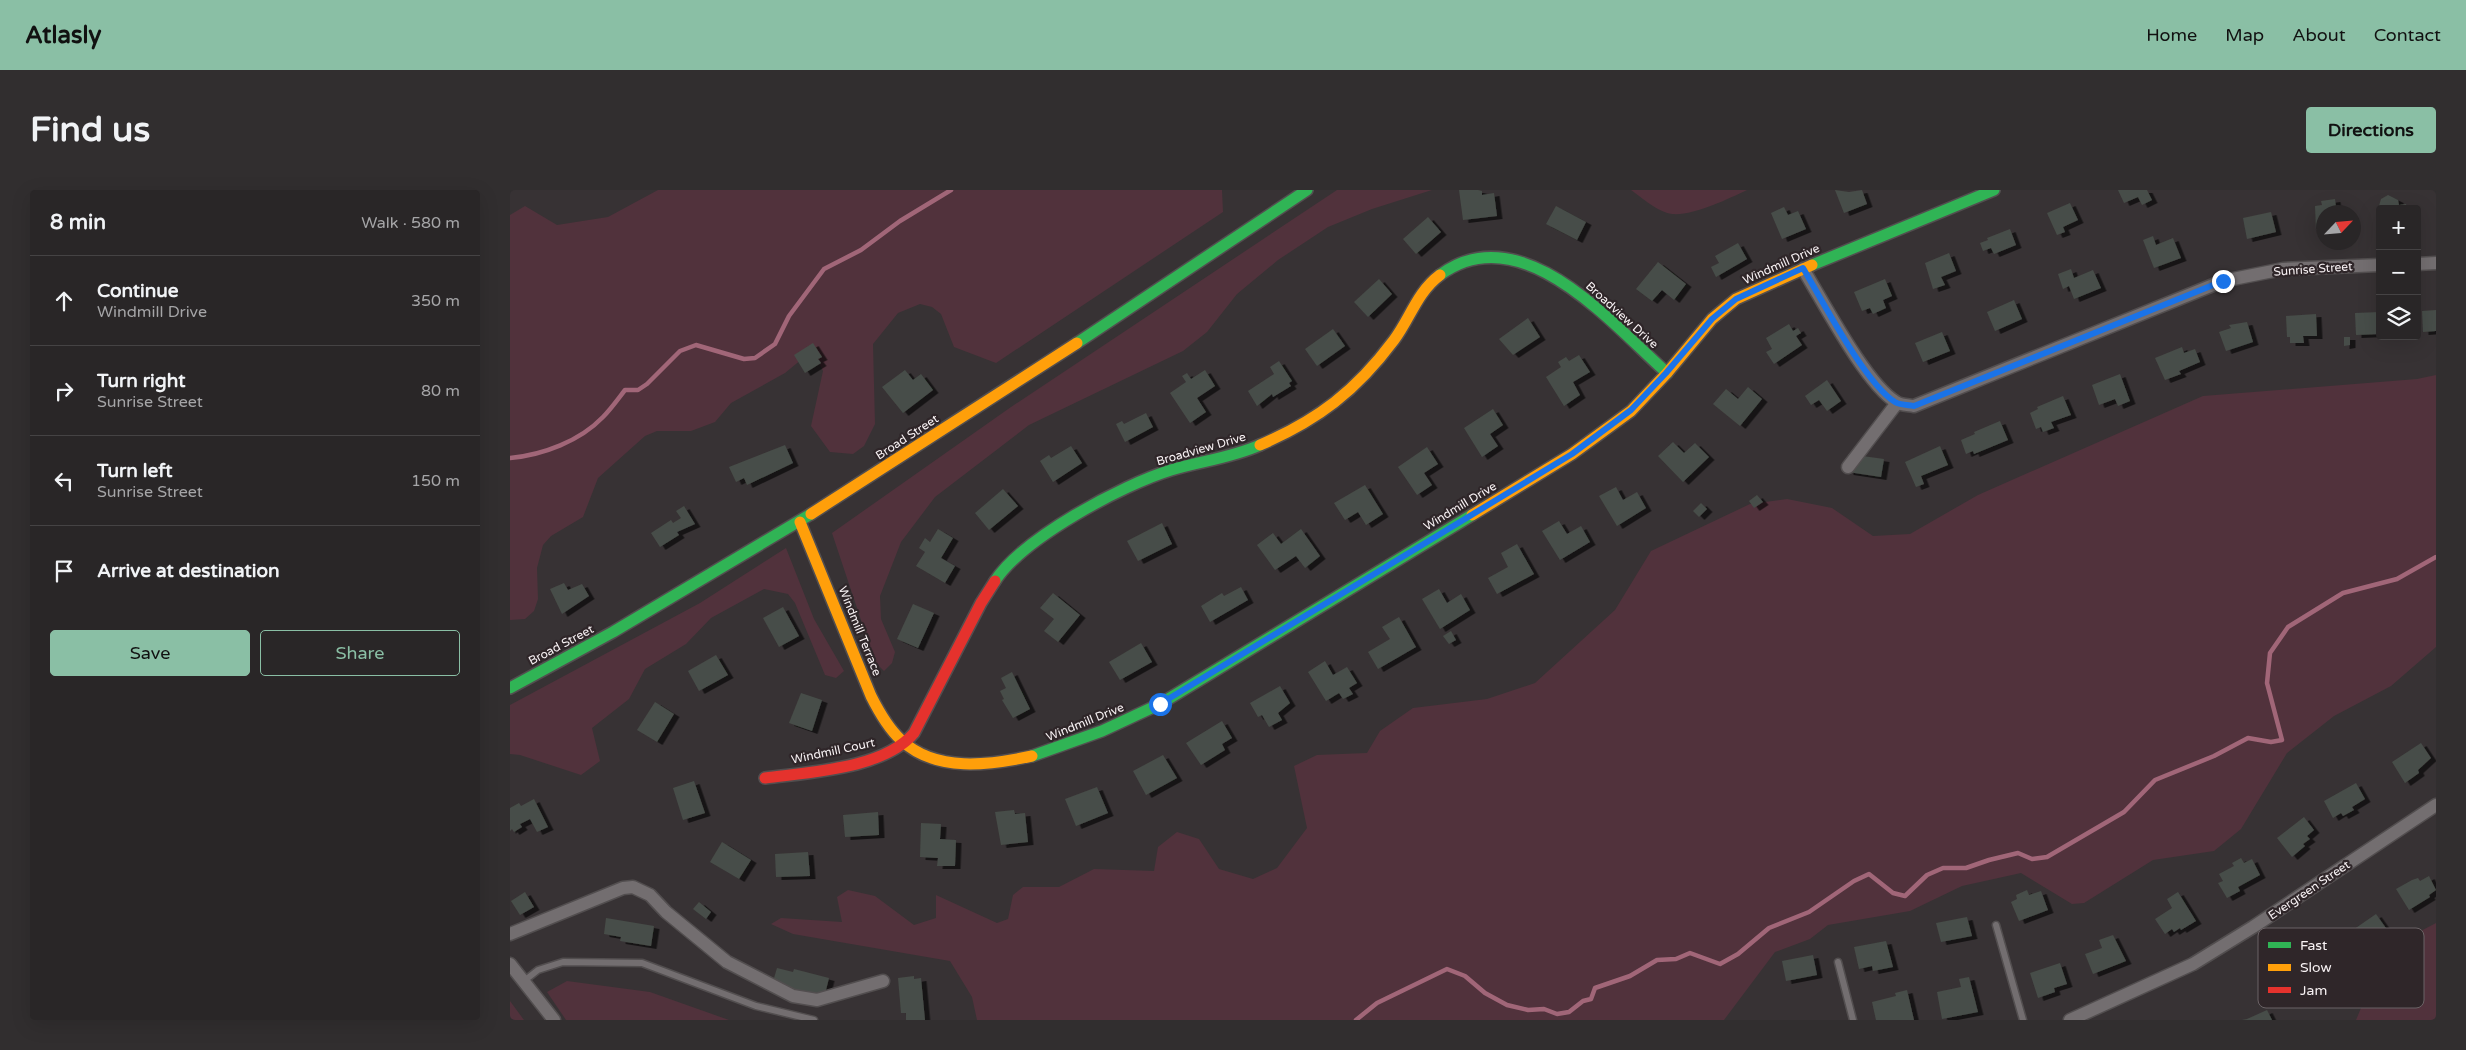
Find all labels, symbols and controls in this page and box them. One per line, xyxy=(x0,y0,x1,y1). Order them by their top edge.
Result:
text: Atlasly xyxy=(25,21,101,50)
text: Home xyxy=(2146,24,2197,46)
text: Map xyxy=(2225,24,2264,46)
text: About xyxy=(2292,24,2346,46)
text: Contact xyxy=(2374,24,2441,46)
button: Directions xyxy=(2306,107,2436,153)
text: Find us xyxy=(30,109,150,151)
north arrow xyxy=(2316,205,2361,250)
map controls xyxy=(2376,205,2421,340)
button: + xyxy=(2376,205,2421,250)
text: 8 min xyxy=(50,210,106,235)
text: Walk · 580 m xyxy=(361,213,460,233)
street label: Windmill Drive xyxy=(1740,241,1822,287)
button: − xyxy=(2376,250,2421,295)
street label: Sunrise Street xyxy=(2273,259,2354,279)
route end xyxy=(2212,270,2235,293)
street label: Broadview Drive xyxy=(1583,279,1661,351)
text: Continue xyxy=(97,280,179,302)
icon: ahead xyxy=(50,287,78,315)
text: 350 m xyxy=(411,291,460,311)
button: layers xyxy=(2376,295,2421,340)
text: Windmill Drive xyxy=(97,302,207,322)
text: Turn right xyxy=(97,370,185,392)
icon: right xyxy=(50,377,78,405)
text: 80 m xyxy=(421,381,460,401)
text: Sunrise Street xyxy=(97,392,203,412)
street label: Broad Street xyxy=(873,411,941,462)
street label: Broadview Drive xyxy=(1155,429,1248,468)
text: Turn left xyxy=(97,460,173,482)
icon: left xyxy=(50,467,78,495)
text: 150 m xyxy=(411,471,460,491)
street label: Windmill Drive xyxy=(1421,479,1499,533)
text: Sunrise Street xyxy=(97,482,203,502)
icon: arrive xyxy=(50,557,78,585)
text: Arrive at destination xyxy=(97,560,280,582)
street label: Windmill Terrace xyxy=(836,584,884,678)
street label: Broad Street xyxy=(526,622,596,668)
button: Save xyxy=(50,630,250,676)
button: Share xyxy=(260,630,460,676)
route start xyxy=(1149,693,1172,716)
street label: Windmill Drive xyxy=(1044,700,1126,744)
street label: Windmill Court xyxy=(790,735,876,767)
street label: Evergreen Street xyxy=(2266,857,2353,922)
legend xyxy=(2258,928,2424,1008)
text: Fast xyxy=(2300,937,2328,954)
text: Slow xyxy=(2300,959,2332,976)
text: Jam xyxy=(2300,982,2327,999)

